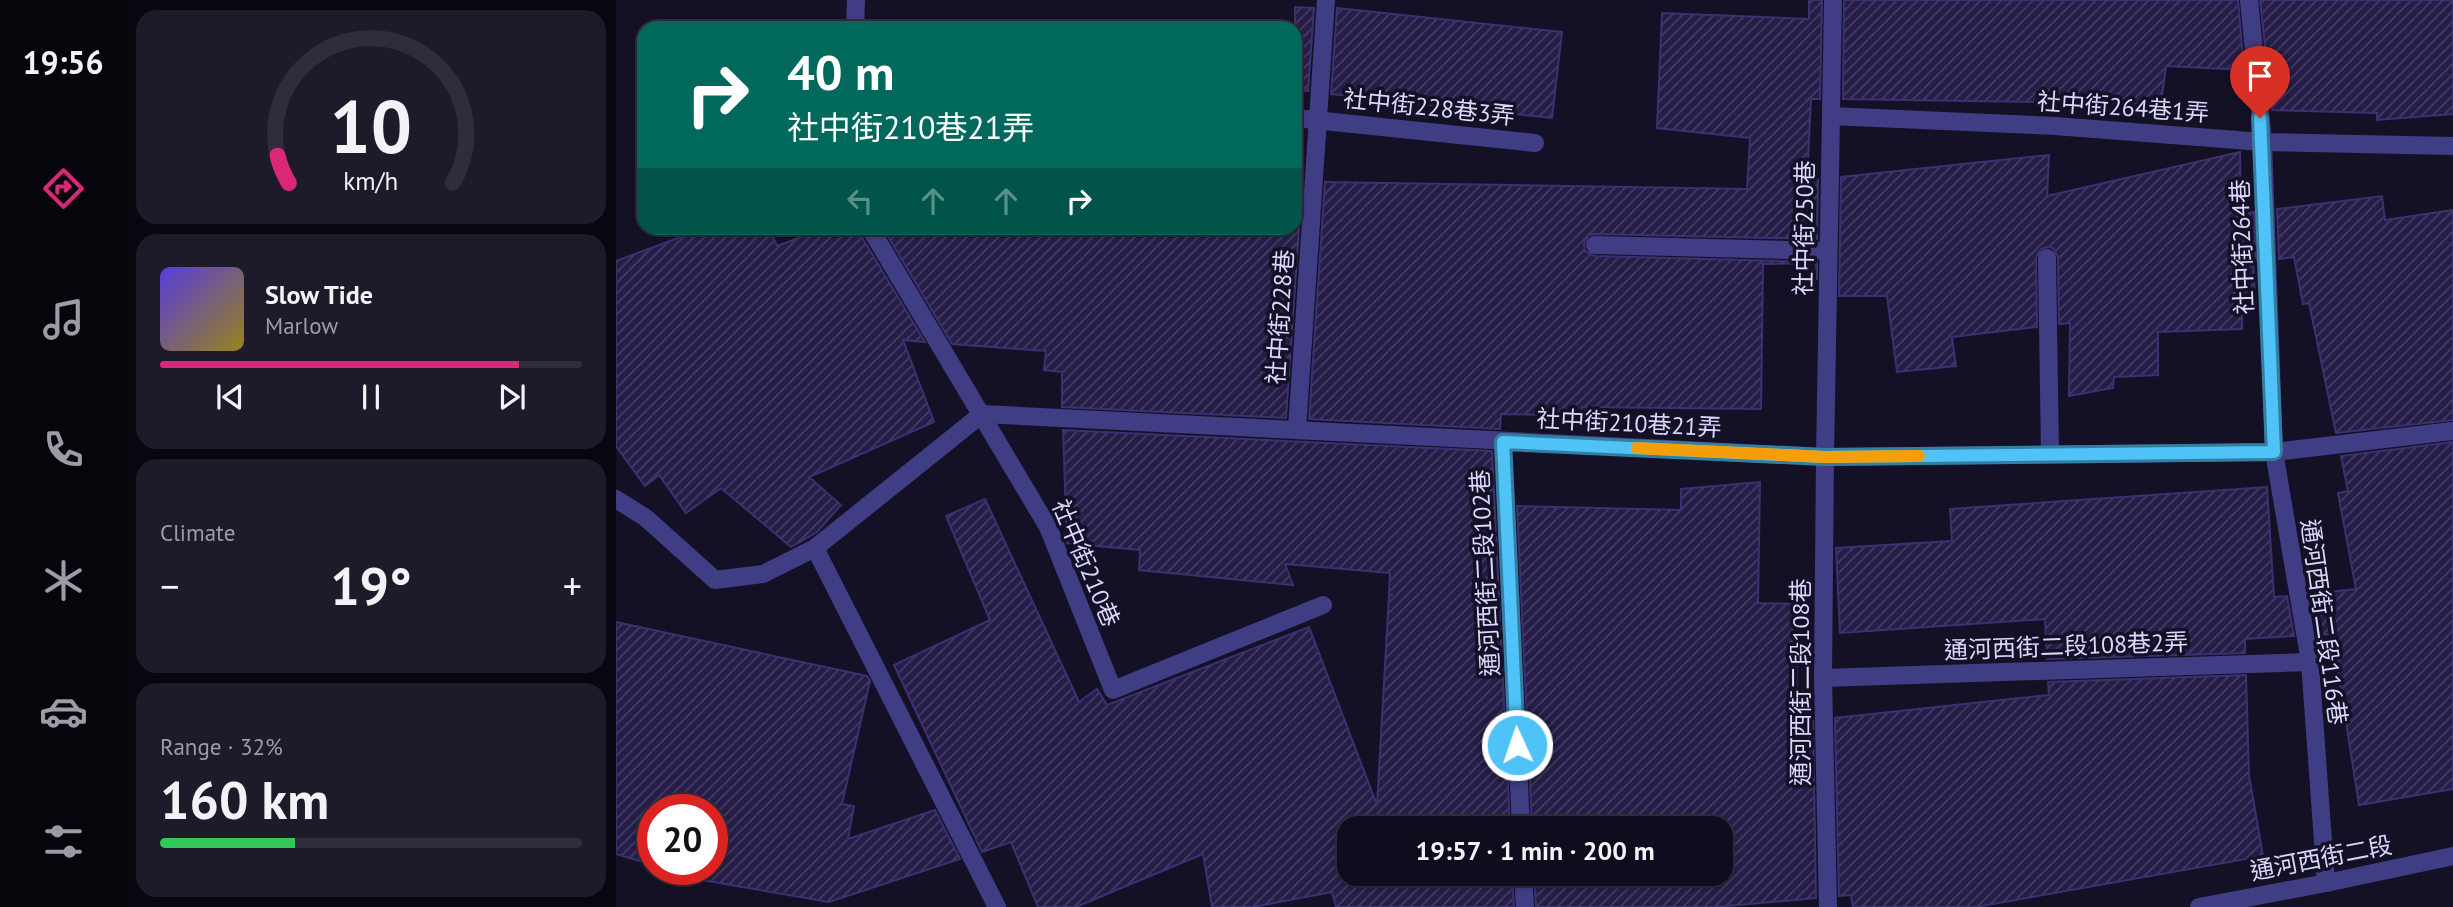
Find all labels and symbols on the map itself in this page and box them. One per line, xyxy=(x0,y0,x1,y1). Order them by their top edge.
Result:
pin xyxy=(2230,46,2290,118)
street label: 社中街228巷3弄 xyxy=(1342,83,1516,131)
street label: 社中街264巷1弄 xyxy=(2036,86,2210,128)
street label: 社中街250巷 xyxy=(1787,160,1821,296)
street label: 社中街264巷 xyxy=(2224,179,2260,315)
street label: 社中街228巷 xyxy=(1260,248,1300,386)
street label: 社中街210巷21弄 xyxy=(1536,403,1722,443)
street label: 通河西街二段102巷 xyxy=(1464,469,1506,677)
street label: 社中街210巷 xyxy=(1045,495,1127,631)
street label: 通河西街二段116巷 xyxy=(2294,517,2354,727)
street label: 通河西街二段108巷 xyxy=(1785,578,1816,786)
street label: 通河西街二段108巷2弄 xyxy=(1943,626,2189,666)
position arrow xyxy=(1480,708,1554,782)
speed limit sign: 20 xyxy=(637,794,728,885)
street label: 通河西街二段 xyxy=(2247,829,2395,887)

